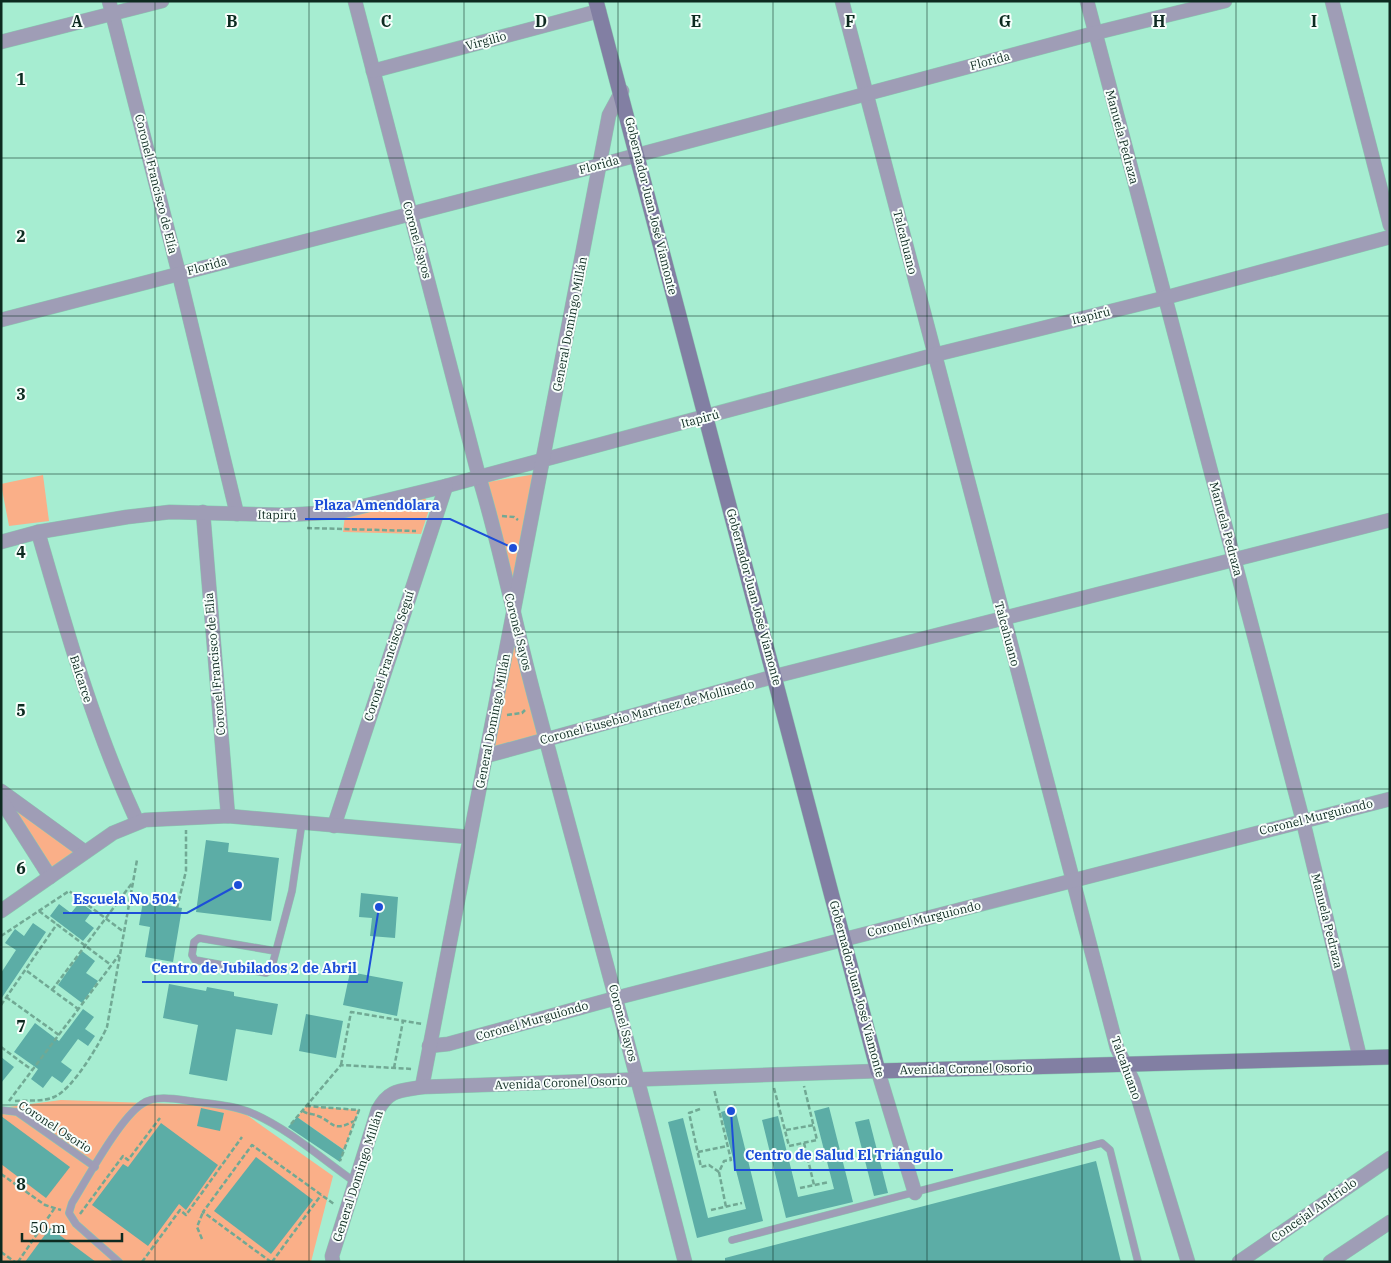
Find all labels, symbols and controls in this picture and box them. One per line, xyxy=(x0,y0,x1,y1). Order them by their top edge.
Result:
text: A xyxy=(71,11,83,31)
text: B xyxy=(226,11,238,31)
text: C xyxy=(381,11,391,31)
text: D xyxy=(535,11,547,31)
text: E xyxy=(691,11,701,31)
text: F xyxy=(845,11,855,31)
text: G xyxy=(999,11,1011,31)
text: H xyxy=(1153,11,1166,31)
text: I xyxy=(1311,11,1317,31)
street label: Virgilio xyxy=(464,28,508,53)
street label: Florida xyxy=(968,48,1012,73)
text: 1 xyxy=(16,69,26,89)
street label: Manuela Pedraza xyxy=(1103,88,1142,186)
street label: Coronel Francisco de Elía xyxy=(132,113,181,256)
street label: Gobernador Juan José Viamonte xyxy=(622,116,681,296)
street label: Florida xyxy=(577,152,621,177)
street label: Coronel Sayos xyxy=(400,200,435,280)
street label: Talcahuano xyxy=(890,208,921,276)
text: 2 xyxy=(16,226,26,246)
street label: Florida xyxy=(185,253,229,278)
street label: General Domingo Millán xyxy=(549,255,590,393)
street label: Itapirú xyxy=(1070,303,1112,328)
text: 3 xyxy=(16,384,26,404)
street label: Itapirú xyxy=(679,406,721,431)
street label: Manuela Pedraza xyxy=(1207,480,1246,578)
callout: Plaza Amendolara xyxy=(305,490,450,519)
text: Plaza Amendolara xyxy=(314,496,440,514)
street label: Itapirú xyxy=(257,507,297,522)
street label: Gobernador Juan José Viamonte xyxy=(724,507,785,687)
text: 4 xyxy=(16,542,26,562)
street label: Coronel Francisco Seguí xyxy=(360,588,417,723)
street label: Coronel Francisco de Elía xyxy=(201,592,228,736)
street label: Coronel Sayos xyxy=(502,592,535,672)
street label: Talcahuano xyxy=(992,600,1023,668)
street label: General Domingo Millán xyxy=(472,652,513,790)
street label: Balcarce xyxy=(67,653,96,704)
street label: Coronel Eusebio Martínez de Mollinedo xyxy=(538,676,756,747)
text: 5 xyxy=(16,700,26,720)
street label: Coronel Murguiondo xyxy=(1258,795,1374,838)
text: 6 xyxy=(16,858,26,878)
street label: Manuela Pedraza xyxy=(1308,872,1347,970)
callout: Escuela No 504 xyxy=(63,884,187,913)
text: Escuela No 504 xyxy=(73,890,177,908)
street label: Coronel Murguiondo xyxy=(866,897,982,940)
street label: Gobernador Juan José Viamonte xyxy=(827,899,888,1079)
callout: Centro de Jubilados 2 de Abril xyxy=(142,953,367,982)
text: Centro de Jubilados 2 de Abril xyxy=(151,959,357,977)
street label: Coronel Sayos xyxy=(606,983,641,1063)
street label: Coronel Murguiondo xyxy=(474,997,590,1044)
text: 7 xyxy=(16,1016,26,1036)
street label: Talcahuano xyxy=(1108,1034,1145,1102)
street label: Avenida Coronel Osorio xyxy=(899,1060,1033,1077)
street label: Avenida Coronel Osorio xyxy=(494,1073,628,1092)
street label: Coronel Osorio xyxy=(16,1097,95,1156)
street label: General Domingo Millán xyxy=(329,1108,386,1243)
callout: Centro de Salud El Triángulo xyxy=(735,1141,953,1170)
text: Centro de Salud El Triángulo xyxy=(745,1146,943,1164)
text: 8 xyxy=(16,1174,26,1194)
street label: Concejal Andriolo xyxy=(1268,1174,1359,1245)
scale bar xyxy=(22,1210,122,1242)
text: 50 m xyxy=(30,1218,66,1237)

